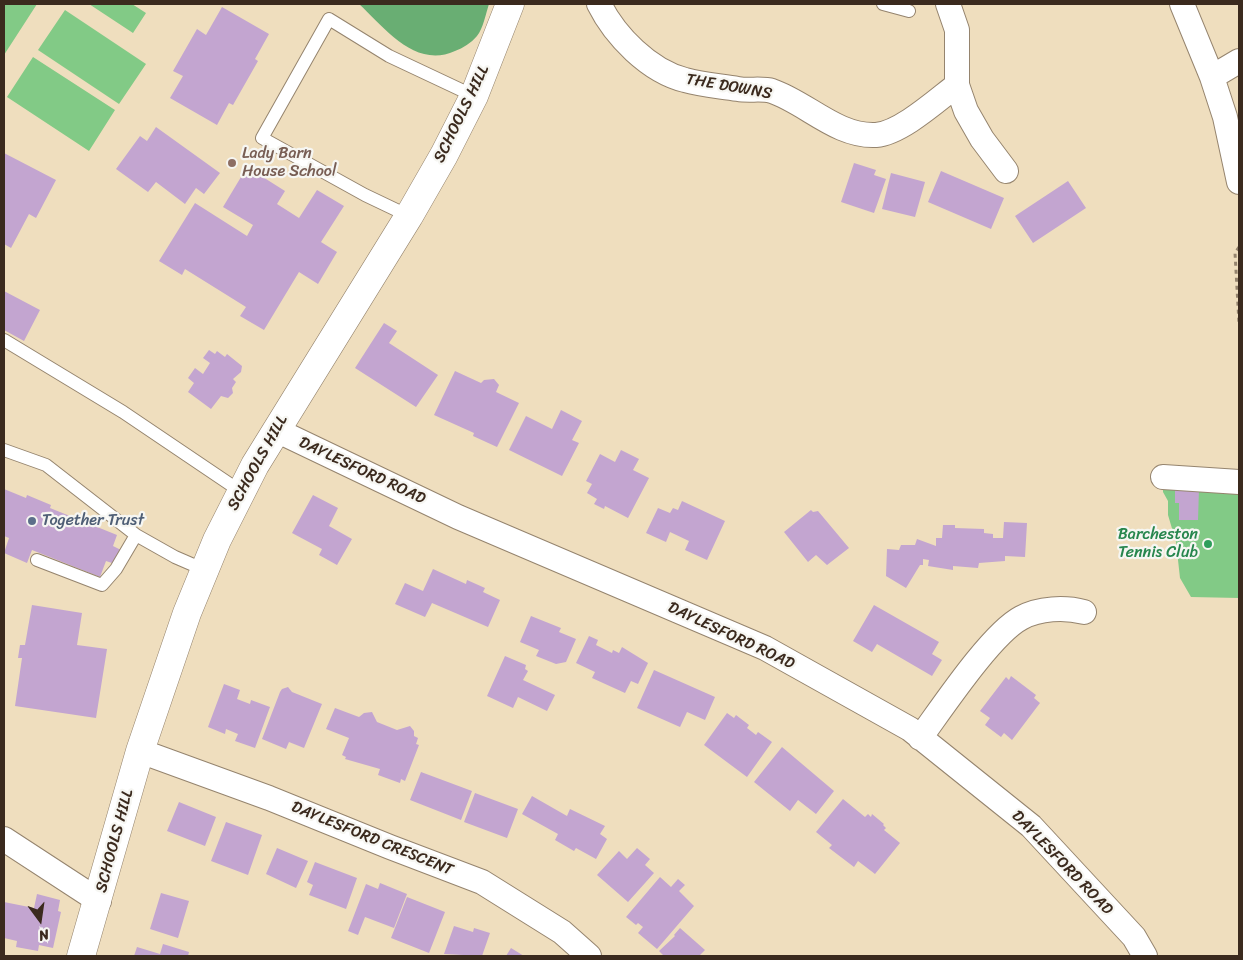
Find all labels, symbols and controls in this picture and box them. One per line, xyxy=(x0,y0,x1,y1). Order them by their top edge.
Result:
street label: SCHOOLS HILL xyxy=(430,62,494,166)
street label: THE DOWNS xyxy=(684,70,774,104)
place label: Lady Barn House School xyxy=(242,144,336,182)
marker: Lady Barn House School xyxy=(226,157,238,169)
street label: SCHOOLS HILL xyxy=(224,412,292,514)
street label: DAYLESFORD ROAD xyxy=(296,433,428,509)
place label: Together Trust xyxy=(42,511,144,531)
marker: Together Trust xyxy=(26,515,38,527)
place label: Barcheston Tennis Club xyxy=(1118,525,1198,563)
marker: Barcheston Tennis Club xyxy=(1202,538,1214,550)
street label: DAYLESFORD ROAD xyxy=(665,598,797,674)
street label: SCHOOLS HILL xyxy=(92,787,138,895)
street label: DAYLESFORD CRESCENT xyxy=(288,798,456,880)
street label: DAYLESFORD ROAD xyxy=(1007,807,1117,919)
north arrow xyxy=(15,895,65,945)
text: N xyxy=(36,922,51,948)

